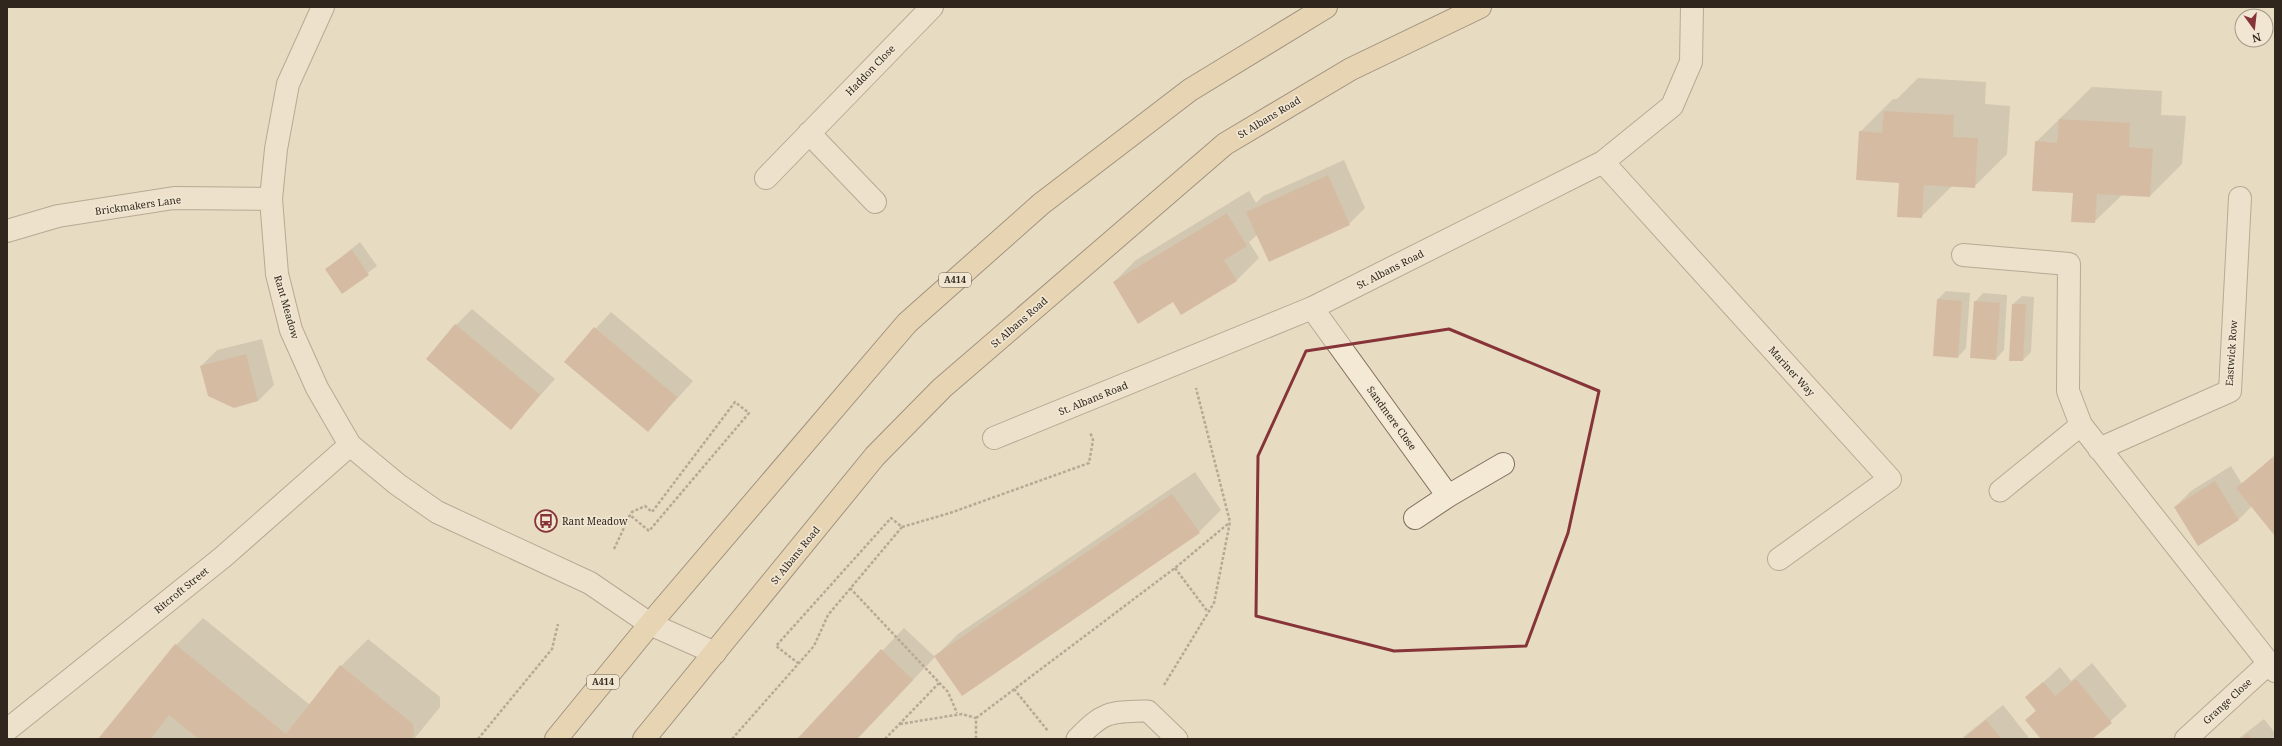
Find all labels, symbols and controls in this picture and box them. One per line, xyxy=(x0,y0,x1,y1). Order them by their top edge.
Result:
north arrow xyxy=(2234,8,2274,48)
text: N xyxy=(2250,30,2263,47)
street label: Haddon Close xyxy=(842,42,898,98)
street label: St Albans Road xyxy=(1235,93,1303,141)
street label: Brickmakers Lane xyxy=(94,192,182,218)
street label: St. Albans Road xyxy=(1354,246,1426,292)
road number: A414 xyxy=(939,273,971,287)
street label: Rant Meadow xyxy=(271,274,303,341)
street label: St Albans Road xyxy=(988,293,1050,351)
street label: Eastwick Row xyxy=(2222,319,2240,386)
street label: Mariner Way xyxy=(1766,343,1818,399)
street label: St. Albans Road xyxy=(1056,378,1130,418)
street label: Sandmere Close xyxy=(1364,383,1420,453)
bus stop icon: Rant Meadow xyxy=(533,508,559,534)
place label: Rant Meadow xyxy=(562,514,628,528)
street label: St Albans Road xyxy=(767,523,823,587)
street label: Ritcroft Street xyxy=(151,563,212,616)
road number: A414 xyxy=(587,675,619,689)
street label: Grange Close xyxy=(2200,675,2254,727)

